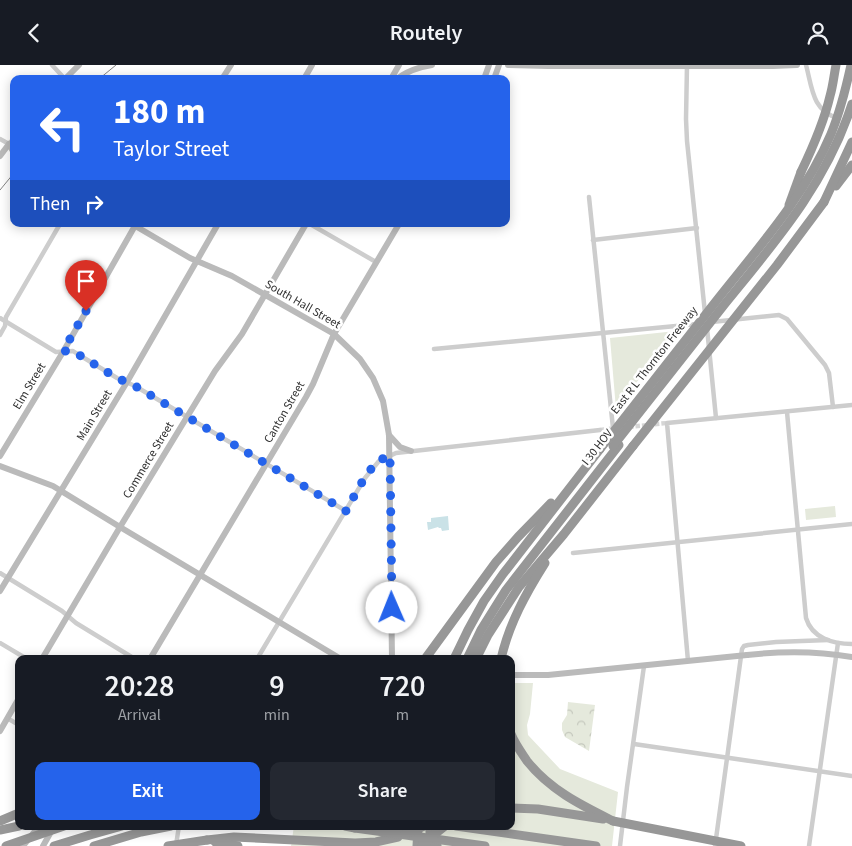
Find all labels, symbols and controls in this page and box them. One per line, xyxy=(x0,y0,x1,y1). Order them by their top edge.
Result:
text: Routely xyxy=(390,17,462,49)
icon: back xyxy=(20,19,48,47)
icon: person xyxy=(804,19,832,47)
text: 180 m xyxy=(113,87,205,137)
icon: left xyxy=(30,95,95,160)
text: Taylor Street xyxy=(113,133,229,165)
icon: right xyxy=(80,190,108,218)
text: Then xyxy=(30,191,70,218)
pin xyxy=(65,260,107,311)
icon: arrive xyxy=(72,267,100,295)
street label: South Hall Street xyxy=(262,276,344,333)
street label: East R L Thornton Freeway xyxy=(607,303,702,418)
street label: Elm Street xyxy=(9,360,50,413)
street label: Canton Street xyxy=(260,378,309,446)
street label: Main Street xyxy=(73,387,116,444)
street label: Commerce Street xyxy=(119,419,178,502)
street label: I 30 HOV xyxy=(578,425,617,469)
position arrow xyxy=(365,581,417,633)
text: 20:28 xyxy=(105,665,174,708)
text: 9 xyxy=(269,665,285,708)
text: 720 xyxy=(379,665,425,708)
text: Arrival xyxy=(118,704,161,726)
text: min xyxy=(264,704,290,726)
text: m xyxy=(396,704,409,726)
button: Exit xyxy=(35,762,260,820)
button: Share xyxy=(270,762,495,820)

